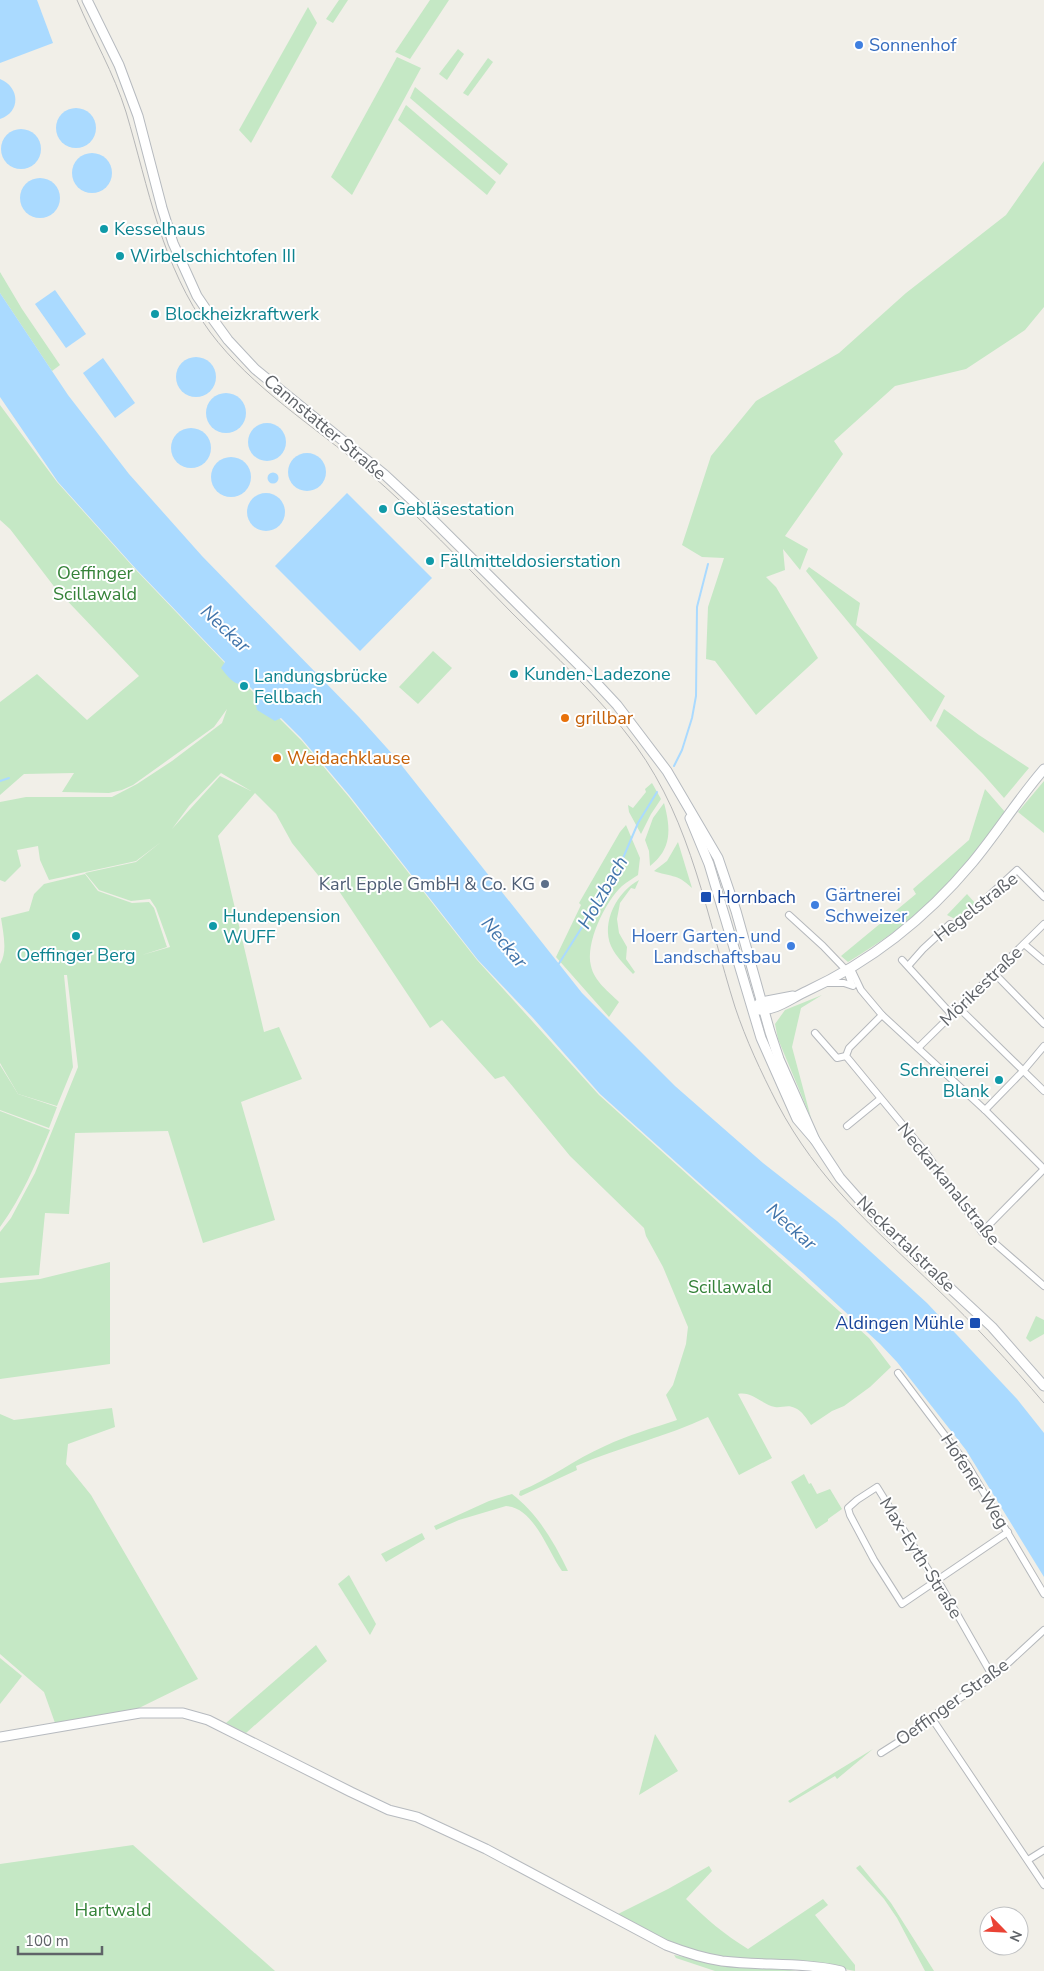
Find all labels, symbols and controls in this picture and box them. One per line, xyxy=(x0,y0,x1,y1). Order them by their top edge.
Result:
place label: Sonnenhof xyxy=(869,33,957,57)
marker: Sonnenhof xyxy=(853,39,865,51)
place label: Kesselhaus xyxy=(114,217,205,241)
marker: Kesselhaus xyxy=(98,223,110,235)
place label: Wirbelschichtofen III xyxy=(130,244,296,268)
marker: Wirbelschichtofen III xyxy=(114,250,126,262)
place label: Blockheizkraftwerk xyxy=(165,302,320,326)
marker: Blockheizkraftwerk xyxy=(149,308,161,320)
street label: Cannstatter Straße xyxy=(259,369,391,485)
place label: Gebläsestation xyxy=(393,497,514,521)
marker: Gebläsestation xyxy=(377,503,389,515)
place label: Fällmitteldosierstation xyxy=(440,549,621,573)
marker: Fällmitteldosierstation xyxy=(424,555,436,567)
park label: Oeffinger Scillawald xyxy=(53,561,137,606)
water label: Neckar xyxy=(195,599,257,659)
place label: Kunden-Ladezone xyxy=(524,662,671,686)
place label: Landungsbrücke Fellbach xyxy=(254,664,387,709)
marker: Kunden-Ladezone xyxy=(508,668,520,680)
marker: Landungsbrücke Fellbach xyxy=(238,680,250,692)
place label: grillbar xyxy=(575,706,634,730)
marker: grillbar xyxy=(559,712,571,724)
place label: Weidachklause xyxy=(287,746,410,770)
marker: Weidachklause xyxy=(271,752,283,764)
water label: Holzbach xyxy=(572,851,634,934)
street label: Hegelstraße xyxy=(929,867,1023,947)
place label: Karl Epple GmbH & Co. KG xyxy=(319,872,535,896)
marker: Karl Epple GmbH & Co. KG xyxy=(539,878,551,890)
place label: Gärtnerei Schweizer xyxy=(825,883,908,928)
place label: Hornbach xyxy=(717,885,796,909)
marker: Hornbach xyxy=(699,890,713,904)
marker: Gärtnerei Schweizer xyxy=(809,899,821,911)
place label: Hundepension WUFF xyxy=(223,904,340,949)
water label: Neckar xyxy=(475,912,534,975)
marker: Hundepension WUFF xyxy=(207,920,219,932)
place label: Hoerr Garten- und Landschaftsbau xyxy=(632,924,781,969)
marker: Oeffinger Berg xyxy=(70,930,82,942)
marker: Hoerr Garten- und Landschaftsbau xyxy=(785,940,797,952)
street label: Mörikestraße xyxy=(935,941,1027,1031)
place label: Oeffinger Berg xyxy=(16,943,136,967)
place label: Schreinerei Blank xyxy=(899,1058,990,1103)
marker: Schreinerei Blank xyxy=(993,1074,1005,1086)
street label: Neckarkanalstraße xyxy=(892,1118,1006,1250)
street label: Neckartalstraße xyxy=(851,1191,961,1297)
water label: Neckar xyxy=(761,1197,823,1257)
park label: Scillawald xyxy=(688,1275,772,1299)
place label: Aldingen Mühle xyxy=(835,1311,964,1335)
marker: Aldingen Mühle xyxy=(968,1316,982,1330)
street label: Hofener Weg xyxy=(935,1429,1015,1533)
street label: Max-Eyth-Straße xyxy=(874,1493,968,1623)
street label: Oeffinger Straße xyxy=(891,1653,1013,1751)
park label: Hartwald xyxy=(75,1898,151,1922)
north arrow xyxy=(979,1906,1029,1956)
scale bar xyxy=(18,1924,101,1956)
text: N xyxy=(1005,1927,1026,1945)
text: 100 m xyxy=(25,1931,69,1951)

